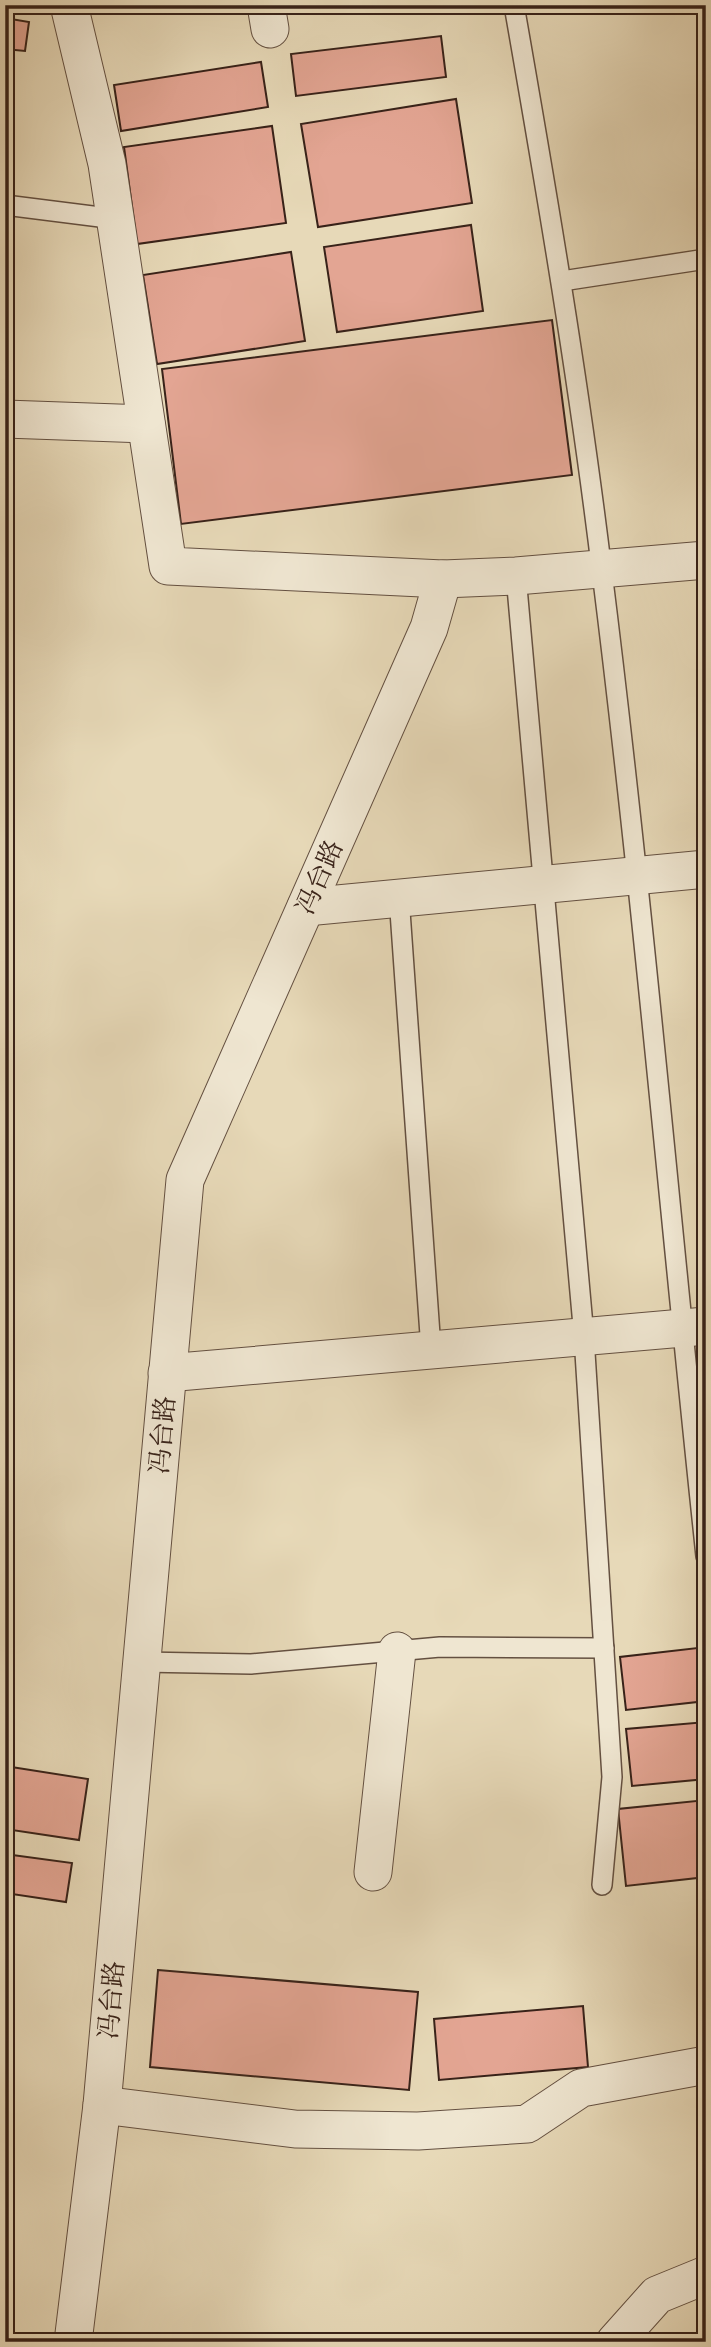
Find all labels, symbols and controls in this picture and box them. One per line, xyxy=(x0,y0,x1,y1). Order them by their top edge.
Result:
street label: 冯台路 xyxy=(289,835,354,921)
street label: 冯台路 xyxy=(143,1395,186,1476)
street label: 冯台路 xyxy=(92,1960,135,2041)

